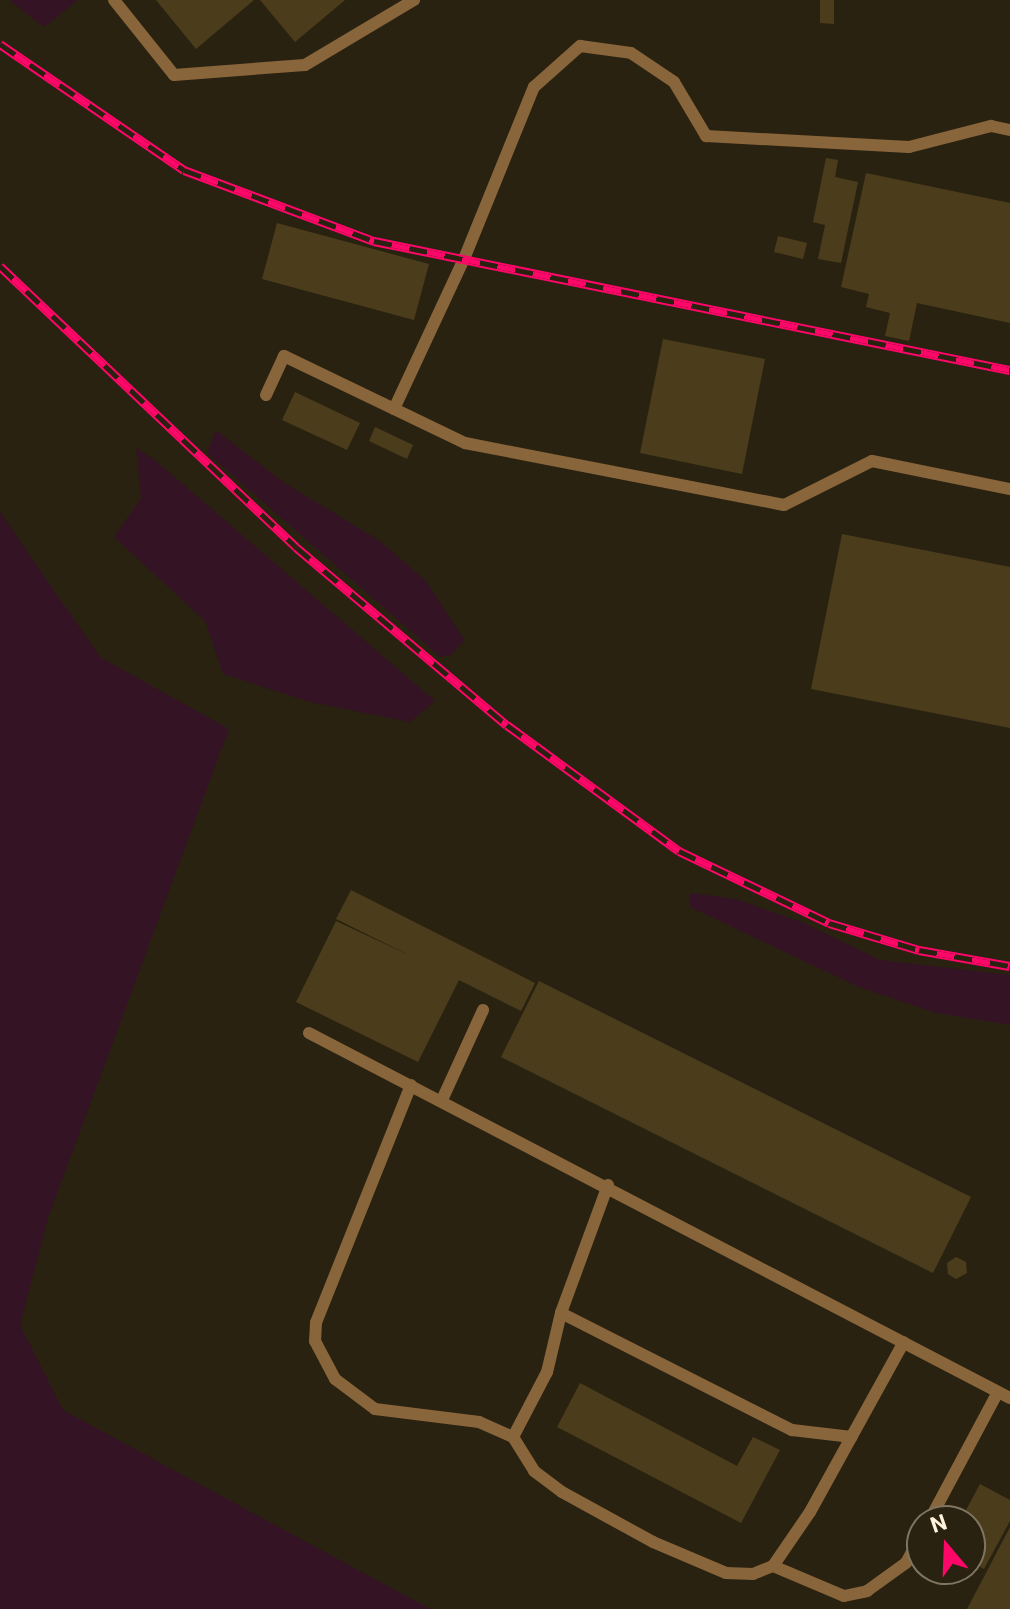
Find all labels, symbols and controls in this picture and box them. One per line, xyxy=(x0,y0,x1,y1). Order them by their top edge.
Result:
north arrow xyxy=(906,1505,986,1585)
text: N xyxy=(927,1509,950,1538)

